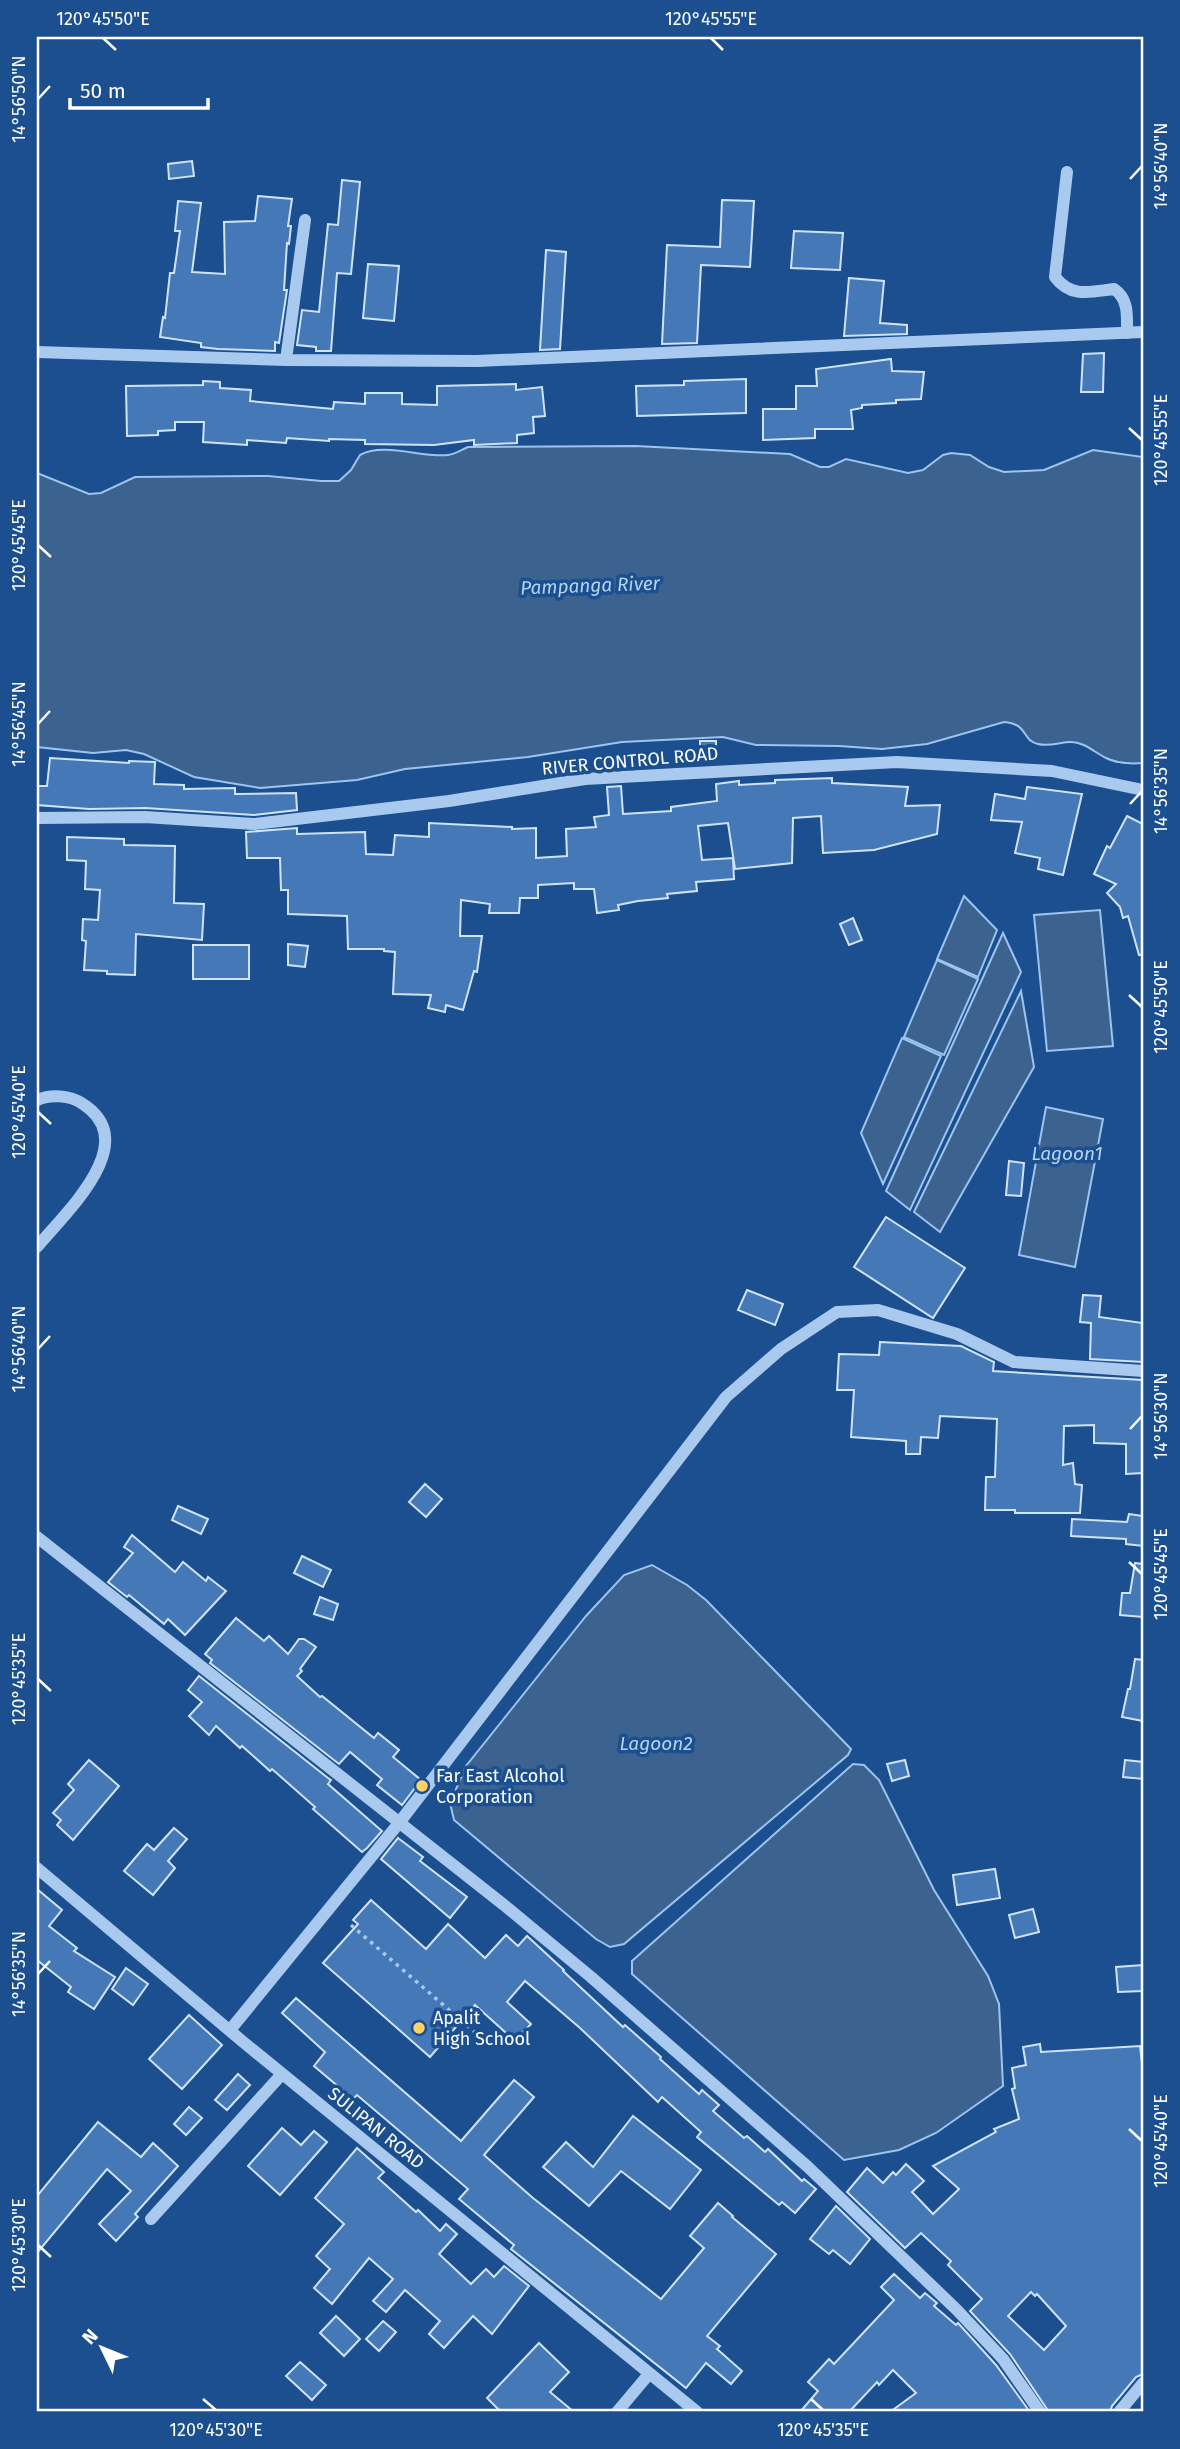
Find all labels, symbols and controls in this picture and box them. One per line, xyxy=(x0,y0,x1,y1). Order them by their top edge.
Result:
text: 120°45'50"E xyxy=(56,8,150,30)
text: 120°45'55"E xyxy=(665,8,757,30)
text: 14°56'50"N xyxy=(8,55,30,143)
scale bar xyxy=(70,66,208,110)
text: 50 m xyxy=(80,78,126,104)
text: 14°56'40"N xyxy=(1150,122,1172,210)
text: 120°45'55"E xyxy=(1150,394,1172,486)
text: 120°45'45"E xyxy=(8,499,30,591)
water label: Pampanga River xyxy=(520,572,661,599)
text: 14°56'45"N xyxy=(8,681,30,767)
street label: RIVER CONTROL ROAD xyxy=(541,742,719,780)
text: 14°56'35"N xyxy=(1150,748,1172,834)
text: 120°45'50"E xyxy=(1150,960,1172,1054)
text: 120°45'40"E xyxy=(8,1065,30,1159)
water label: Lagoon1 xyxy=(1031,1142,1103,1165)
text: 14°56'40"N xyxy=(8,1305,30,1393)
text: 14°56'30"N xyxy=(1150,1372,1172,1460)
text: 120°45'45"E xyxy=(1150,1528,1172,1620)
text: 120°45'35"E xyxy=(8,1633,30,1725)
water label: Lagoon2 xyxy=(620,1732,692,1755)
place label: Far East Alcohol Corporation xyxy=(436,1765,565,1808)
marker: Far East Alcohol Corporation xyxy=(414,1778,430,1794)
text: 14°56'35"N xyxy=(8,1931,30,2017)
place label: Apalit High School xyxy=(433,2007,530,2050)
marker: Apalit High School xyxy=(411,2020,427,2036)
street label: SULIPAN ROAD xyxy=(323,2082,429,2174)
text: 120°45'40"E xyxy=(1150,2094,1172,2188)
text: 120°45'30"E xyxy=(8,2198,30,2292)
north arrow xyxy=(66,2312,136,2382)
text: N xyxy=(77,2324,103,2349)
text: 120°45'30"E xyxy=(169,2419,263,2441)
text: 120°45'35"E xyxy=(777,2419,869,2441)

